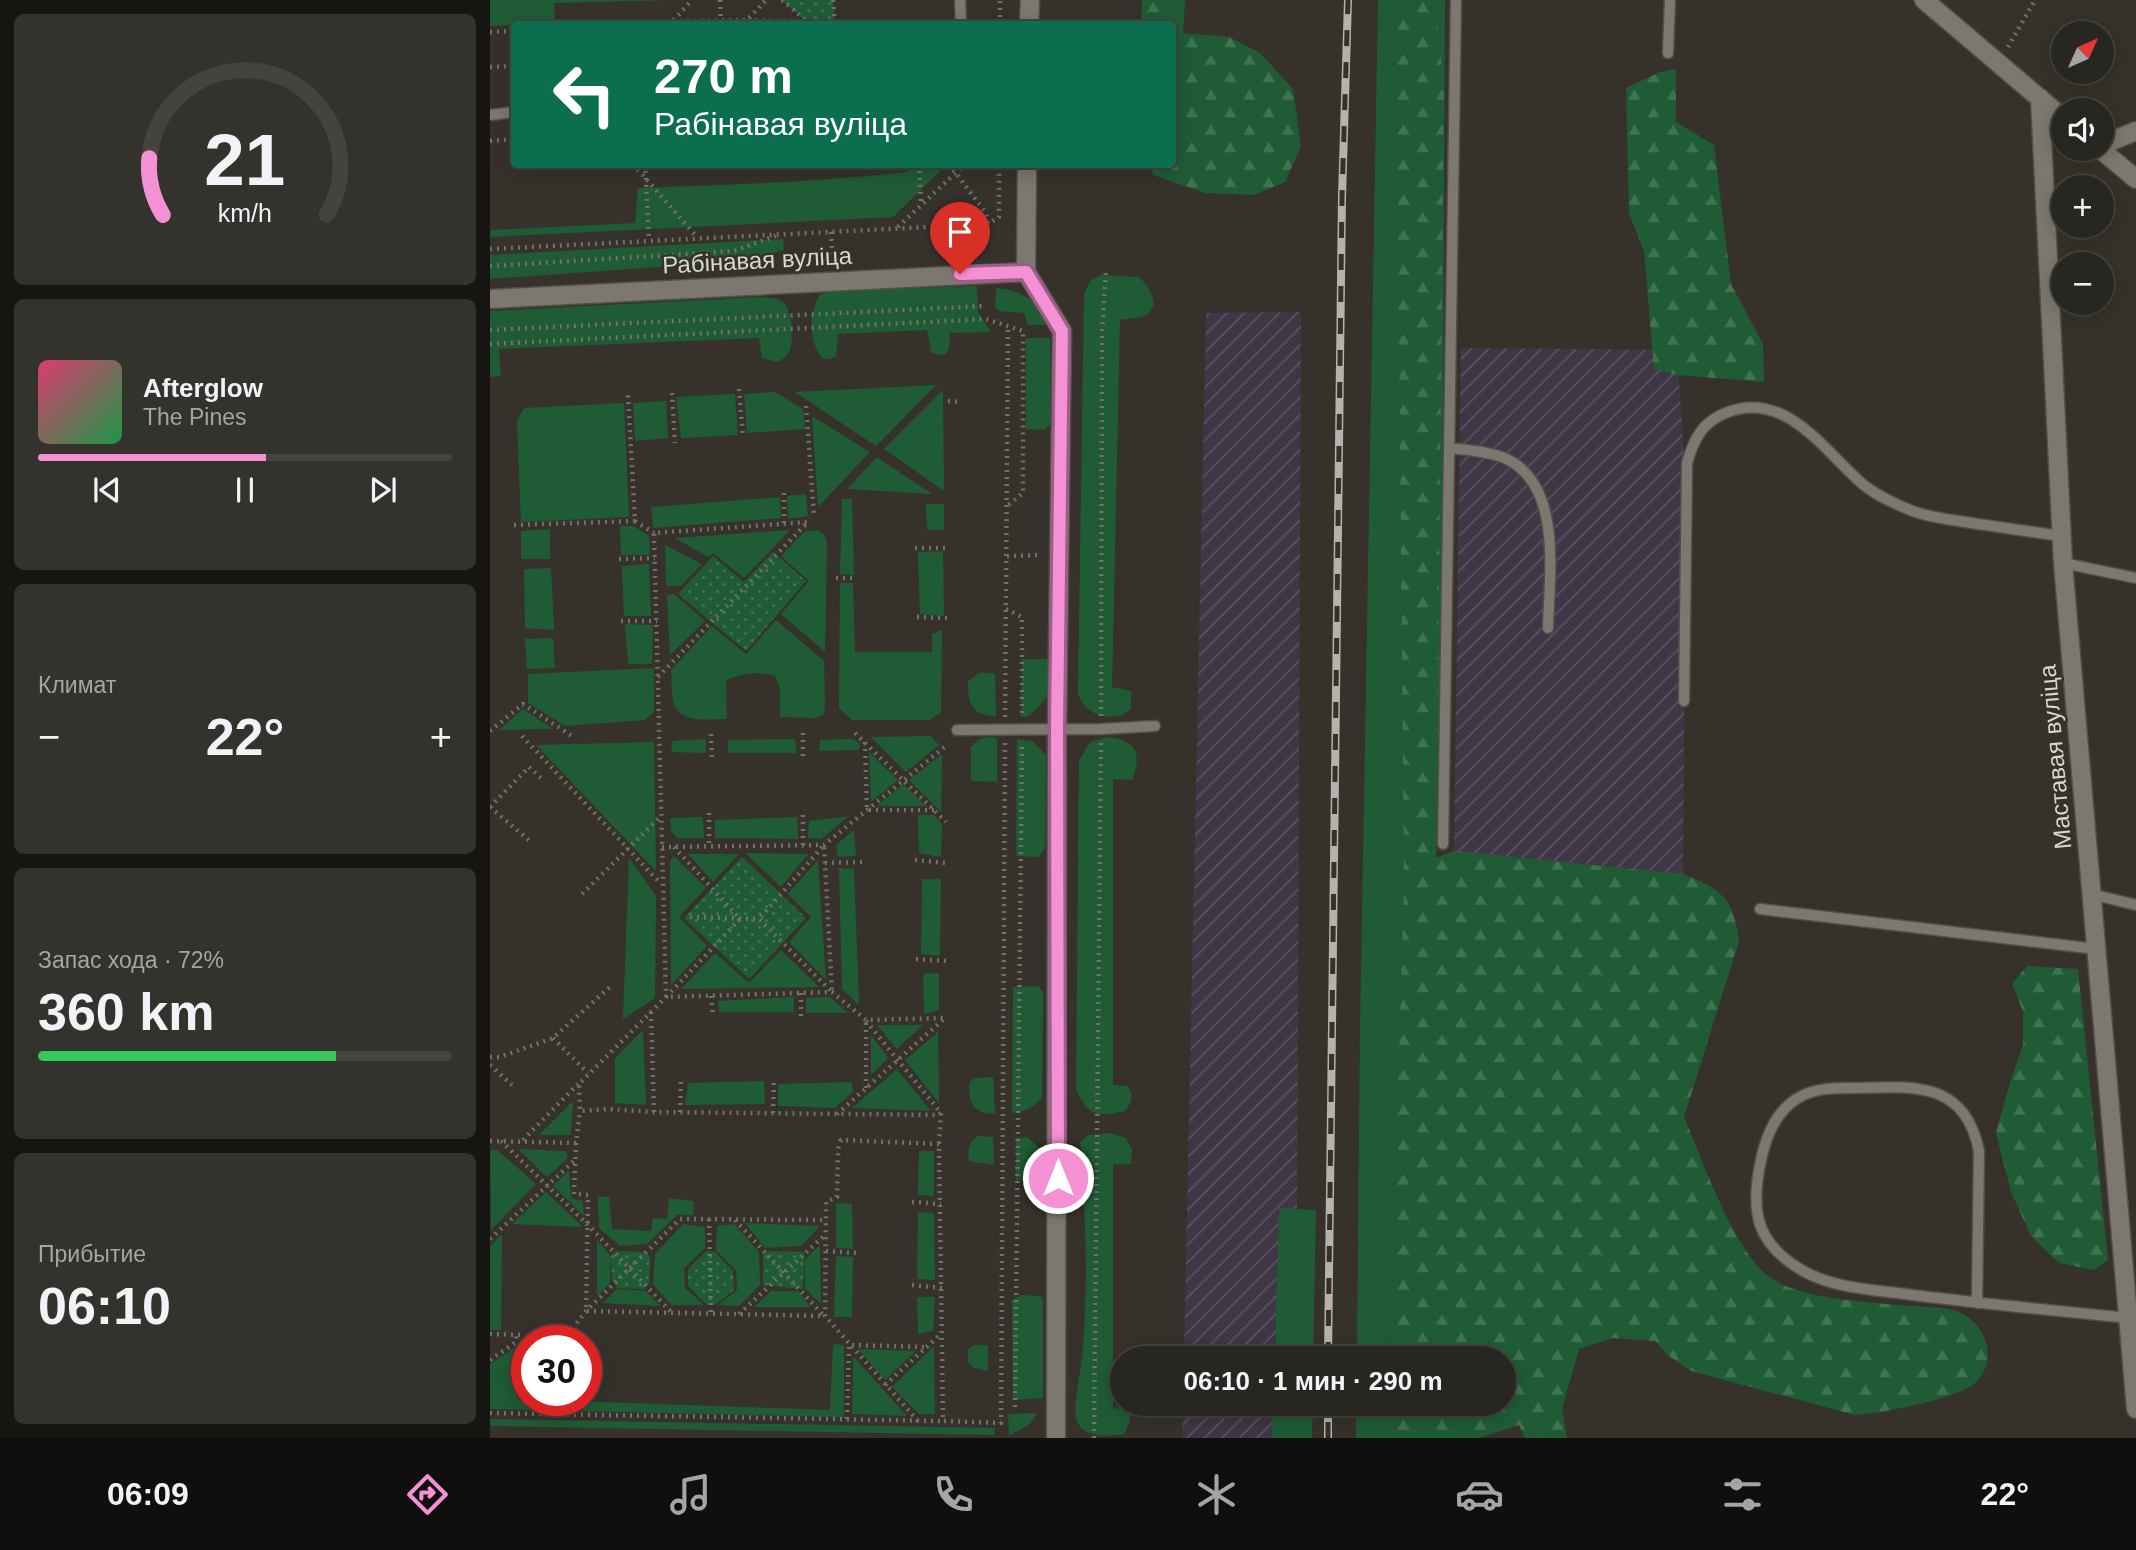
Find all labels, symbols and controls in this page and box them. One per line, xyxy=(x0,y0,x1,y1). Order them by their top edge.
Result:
north arrow xyxy=(2051,21,2114,84)
map controls xyxy=(2051,21,2114,315)
icon: left xyxy=(539,49,630,140)
text: 270 m xyxy=(654,49,793,103)
button: sound xyxy=(2051,98,2114,161)
text: Рабінавая вуліца xyxy=(654,106,907,142)
text: 21 xyxy=(205,120,285,201)
button: + xyxy=(2051,175,2114,238)
text: km/h xyxy=(218,199,272,227)
pin xyxy=(930,202,990,274)
icon: arrive xyxy=(941,213,979,251)
street label: Рабінавая вуліца xyxy=(661,242,853,278)
button: − xyxy=(2051,252,2114,315)
text: Afterglow xyxy=(143,373,263,403)
text: The Pines xyxy=(143,404,247,430)
icon: previous xyxy=(88,471,126,509)
icon: pause xyxy=(226,471,264,509)
icon: next xyxy=(364,471,402,509)
street label: Маставая вуліца xyxy=(2033,663,2077,850)
text: Климат xyxy=(38,672,116,698)
text: 22° xyxy=(206,708,284,766)
text: − xyxy=(38,716,60,758)
text: + xyxy=(430,716,452,758)
text: Запас хода · 72% xyxy=(38,947,224,973)
text: 360 km xyxy=(38,983,214,1041)
position arrow xyxy=(1021,1141,1095,1215)
text: Прибытие xyxy=(38,1241,146,1267)
text: 06:10 xyxy=(38,1277,171,1335)
speed limit sign: 30 xyxy=(511,1325,602,1416)
text: 06:10 · 1 мин · 290 m xyxy=(1183,1366,1443,1396)
icon: directions xyxy=(403,1470,452,1519)
icon: music xyxy=(666,1470,715,1519)
icon: phone xyxy=(929,1470,978,1519)
icon: climate xyxy=(1192,1470,1241,1519)
icon: car xyxy=(1455,1470,1504,1519)
icon: filters xyxy=(1718,1470,1767,1519)
text: 06:09 xyxy=(107,1476,189,1512)
text: 22° xyxy=(1981,1476,2029,1512)

